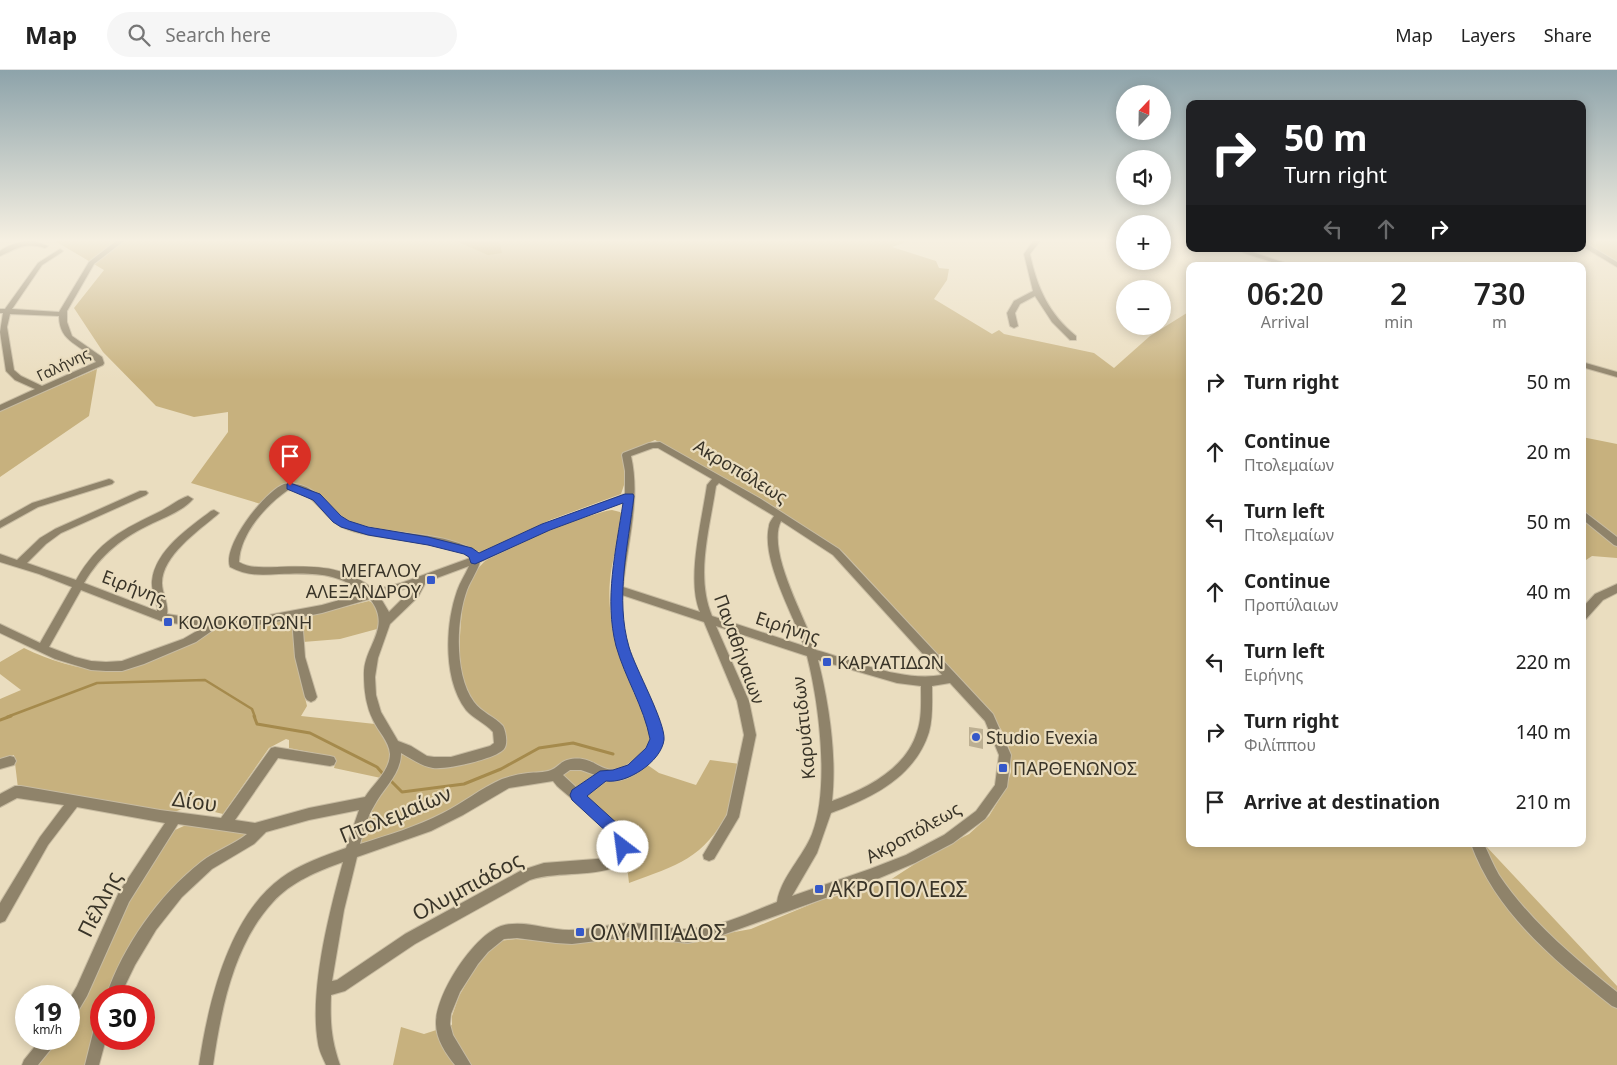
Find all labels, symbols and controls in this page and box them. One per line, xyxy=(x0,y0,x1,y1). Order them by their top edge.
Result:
search box xyxy=(107,12,457,57)
text: Map xyxy=(25,18,77,51)
icon: search xyxy=(125,21,153,49)
text: Search here xyxy=(165,22,271,48)
text: Map xyxy=(1395,23,1433,47)
text: Layers xyxy=(1461,23,1516,47)
text: Share xyxy=(1544,23,1592,47)
north arrow xyxy=(1116,85,1171,140)
map controls xyxy=(1116,85,1171,335)
text: 50 m xyxy=(1284,114,1367,161)
icon: right xyxy=(1201,120,1266,185)
button: sound xyxy=(1116,150,1171,205)
text: Turn right xyxy=(1284,159,1387,189)
button: + xyxy=(1116,215,1171,270)
icon: left xyxy=(1319,215,1347,243)
icon: ahead xyxy=(1372,215,1400,243)
icon: right xyxy=(1425,215,1453,243)
text: 06:20 xyxy=(1247,273,1324,314)
text: 2 xyxy=(1390,273,1407,314)
text: 730 xyxy=(1474,273,1525,314)
button: − xyxy=(1116,280,1171,335)
text: Arrival xyxy=(1261,311,1310,333)
text: min xyxy=(1384,311,1413,333)
text: m xyxy=(1492,311,1507,333)
street label: Γαλήνης xyxy=(33,343,93,385)
icon: right xyxy=(1201,368,1229,396)
text: Turn right xyxy=(1244,369,1339,395)
text: 50 m xyxy=(1527,369,1571,395)
text: Continue xyxy=(1244,428,1330,454)
street label: Ακροπόλεως xyxy=(690,434,793,509)
pin xyxy=(269,435,311,486)
icon: ahead xyxy=(1201,438,1229,466)
text: 20 m xyxy=(1527,439,1571,465)
icon: arrive xyxy=(276,442,304,470)
text: Πτολεμαίων xyxy=(1244,454,1334,476)
text: Turn left xyxy=(1244,498,1325,524)
icon: left xyxy=(1201,508,1229,536)
text: 50 m xyxy=(1527,509,1571,535)
text: Πτολεμαίων xyxy=(1244,524,1334,546)
place label: ΜΕΓΑΛΟΥ ΑΛΕΞΑΝΔΡΟΥ xyxy=(306,558,422,603)
street label: Ειρήνης xyxy=(99,564,170,610)
text: Continue xyxy=(1244,568,1330,594)
marker: ΜΕΓΑΛΟΥ ΑΛΕΞΑΝΔΡΟΥ xyxy=(425,574,437,586)
icon: ahead xyxy=(1201,578,1229,606)
text: 40 m xyxy=(1527,579,1571,605)
street label: Παναθήναιων xyxy=(709,591,771,707)
text: Προπύλαιων xyxy=(1244,594,1338,616)
street label: Ειρήνης xyxy=(753,605,824,649)
place label: ΚΟΛΟΚΟΤΡΩΝΗ xyxy=(178,610,312,634)
marker: ΚΟΛΟΚΟΤΡΩΝΗ xyxy=(162,616,174,628)
text: Turn left xyxy=(1244,638,1325,664)
icon: left xyxy=(1201,648,1229,676)
text: 220 m xyxy=(1516,649,1571,675)
place label: ΚΑΡΥΑΤΙΔΩΝ xyxy=(837,650,944,674)
marker: ΚΑΡΥΑΤΙΔΩΝ xyxy=(821,656,833,668)
text: Ειρήνης xyxy=(1244,664,1303,686)
street label: Καρυάτιδων xyxy=(786,675,820,781)
text: Turn right xyxy=(1244,708,1339,734)
icon: right xyxy=(1201,718,1229,746)
text: 140 m xyxy=(1516,719,1571,745)
place label: Studio Evexia xyxy=(986,725,1098,749)
marker: Studio Evexia xyxy=(970,731,982,743)
text: Φιλίππου xyxy=(1244,734,1316,756)
place label: ΠΑΡΘΕΝΩΝΟΣ xyxy=(1013,756,1137,780)
marker: ΠΑΡΘΕΝΩΝΟΣ xyxy=(997,762,1009,774)
street label: Πτολεμαίων xyxy=(335,779,455,849)
street label: Δίου xyxy=(171,784,219,818)
icon: arrive xyxy=(1201,788,1229,816)
text: Arrive at destination xyxy=(1244,789,1440,815)
text: 210 m xyxy=(1516,789,1571,815)
street label: Ακροπόλεως xyxy=(861,796,965,868)
position arrow xyxy=(596,820,648,872)
street label: Ολυμπιάδος xyxy=(407,845,527,927)
street label: Πέλλης xyxy=(71,866,127,942)
place label: ΑΚΡΟΠΟΛΕΩΣ xyxy=(829,875,967,903)
marker: ΑΚΡΟΠΟΛΕΩΣ xyxy=(813,883,825,895)
place label: ΟΛΥΜΠΙΑΔΟΣ xyxy=(590,918,726,946)
marker: ΟΛΥΜΠΙΑΔΟΣ xyxy=(574,926,586,938)
speed limit sign: 30 xyxy=(90,985,155,1050)
text: 19 xyxy=(33,994,62,1028)
text: km/h xyxy=(33,1021,62,1038)

